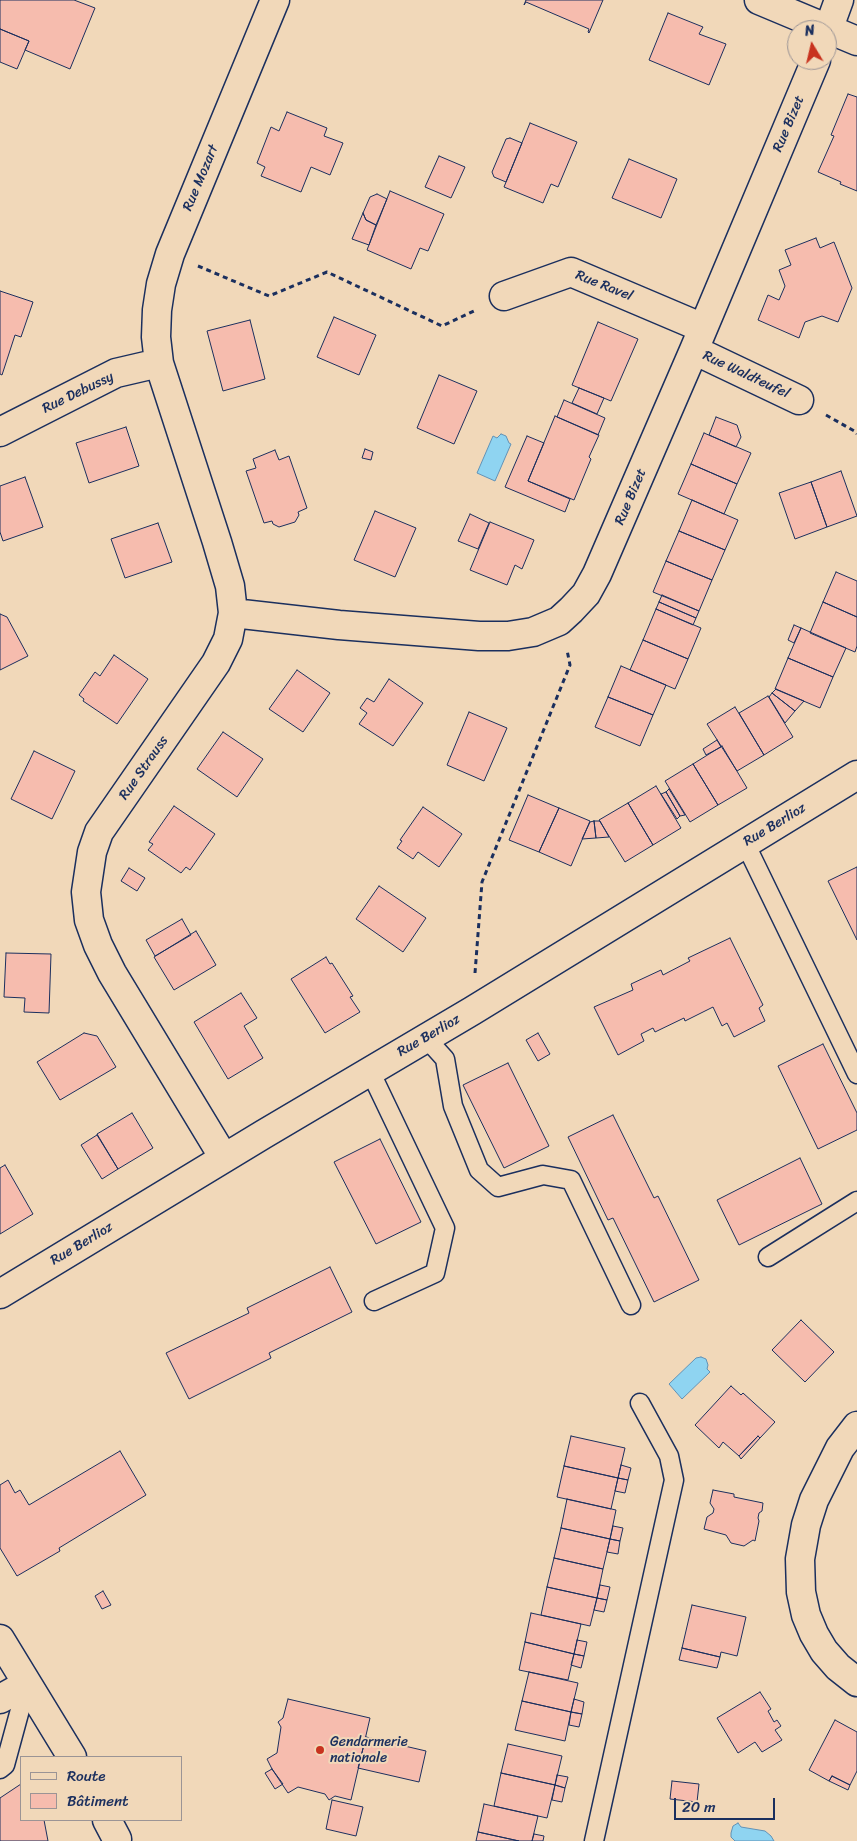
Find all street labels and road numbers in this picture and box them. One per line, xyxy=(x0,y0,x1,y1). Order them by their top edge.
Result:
street label: Rue Bizet xyxy=(770,93,808,155)
street label: Rue Mozart xyxy=(180,142,222,214)
street label: Rue Ravel xyxy=(573,267,635,305)
street label: Rue Waldteufel xyxy=(700,348,792,402)
street label: Rue Debussy xyxy=(40,369,116,417)
street label: Rue Bizet xyxy=(612,466,650,528)
street label: Rue Strauss xyxy=(116,733,172,803)
street label: Rue Berlioz xyxy=(741,800,809,850)
street label: Rue Berlioz xyxy=(394,1011,464,1061)
street label: Rue Berlioz xyxy=(48,1219,116,1269)

